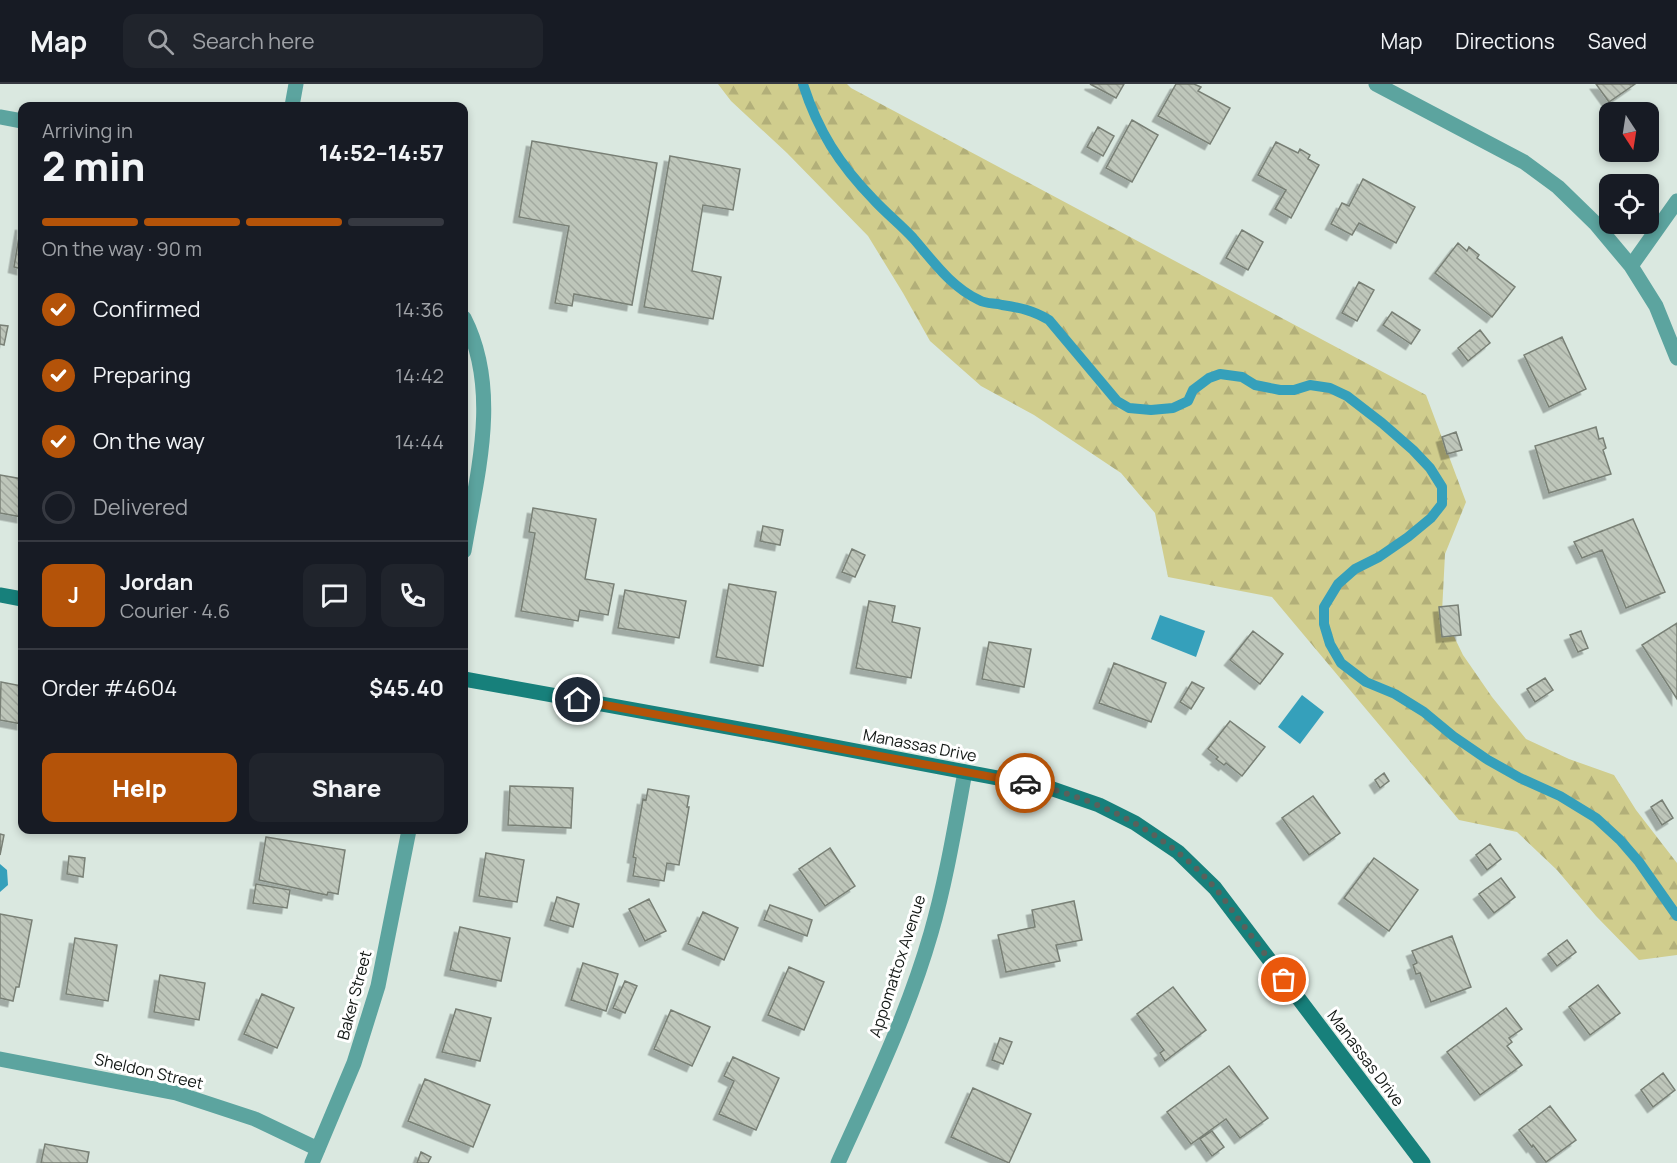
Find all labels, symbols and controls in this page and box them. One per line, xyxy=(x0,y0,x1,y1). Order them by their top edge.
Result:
search box xyxy=(123,14,543,68)
text: Map xyxy=(30,22,87,60)
icon: search xyxy=(144,25,177,58)
text: Search here xyxy=(192,26,315,56)
text: Map xyxy=(1381,27,1422,55)
text: Directions xyxy=(1455,27,1555,55)
text: Saved xyxy=(1588,27,1647,55)
north arrow xyxy=(1599,102,1659,162)
map controls xyxy=(1599,102,1659,234)
text: Arriving in xyxy=(42,117,133,144)
text: 14:52–14:57 xyxy=(319,138,444,168)
text: 2 min xyxy=(42,139,145,193)
button: locate xyxy=(1599,174,1659,234)
text: On the way · 90 m xyxy=(42,235,202,262)
icon: check xyxy=(42,293,75,326)
text: Confirmed xyxy=(93,294,201,324)
text: 14:36 xyxy=(395,296,444,323)
icon: check xyxy=(42,359,75,392)
text: Preparing xyxy=(93,360,191,390)
text: 14:42 xyxy=(395,362,444,389)
icon: check xyxy=(42,425,75,458)
text: On the way xyxy=(93,426,205,456)
text: 14:44 xyxy=(395,428,444,455)
text: Delivered xyxy=(93,492,188,522)
button: chat xyxy=(303,564,366,627)
button: phone xyxy=(381,564,444,627)
text: Jordan xyxy=(120,567,193,597)
text: J xyxy=(68,580,79,610)
text: Courier · 4.6 xyxy=(120,597,230,624)
text: Order #4604 xyxy=(42,673,177,703)
text: $45.40 xyxy=(369,673,444,703)
pin xyxy=(552,674,603,725)
icon: home xyxy=(561,683,594,716)
street label: Manassas Drive xyxy=(861,723,979,767)
button: Help xyxy=(42,753,237,822)
button: Share xyxy=(249,753,444,822)
courier xyxy=(995,753,1055,813)
icon: car xyxy=(1009,767,1042,800)
street label: Appomattox Avenue xyxy=(864,892,930,1040)
street label: Baker Street xyxy=(331,948,377,1042)
pin xyxy=(1258,954,1309,1005)
icon: bag xyxy=(1267,963,1300,996)
street label: Manassas Drive xyxy=(1322,1005,1410,1111)
street label: Sheldon Street xyxy=(92,1048,206,1094)

